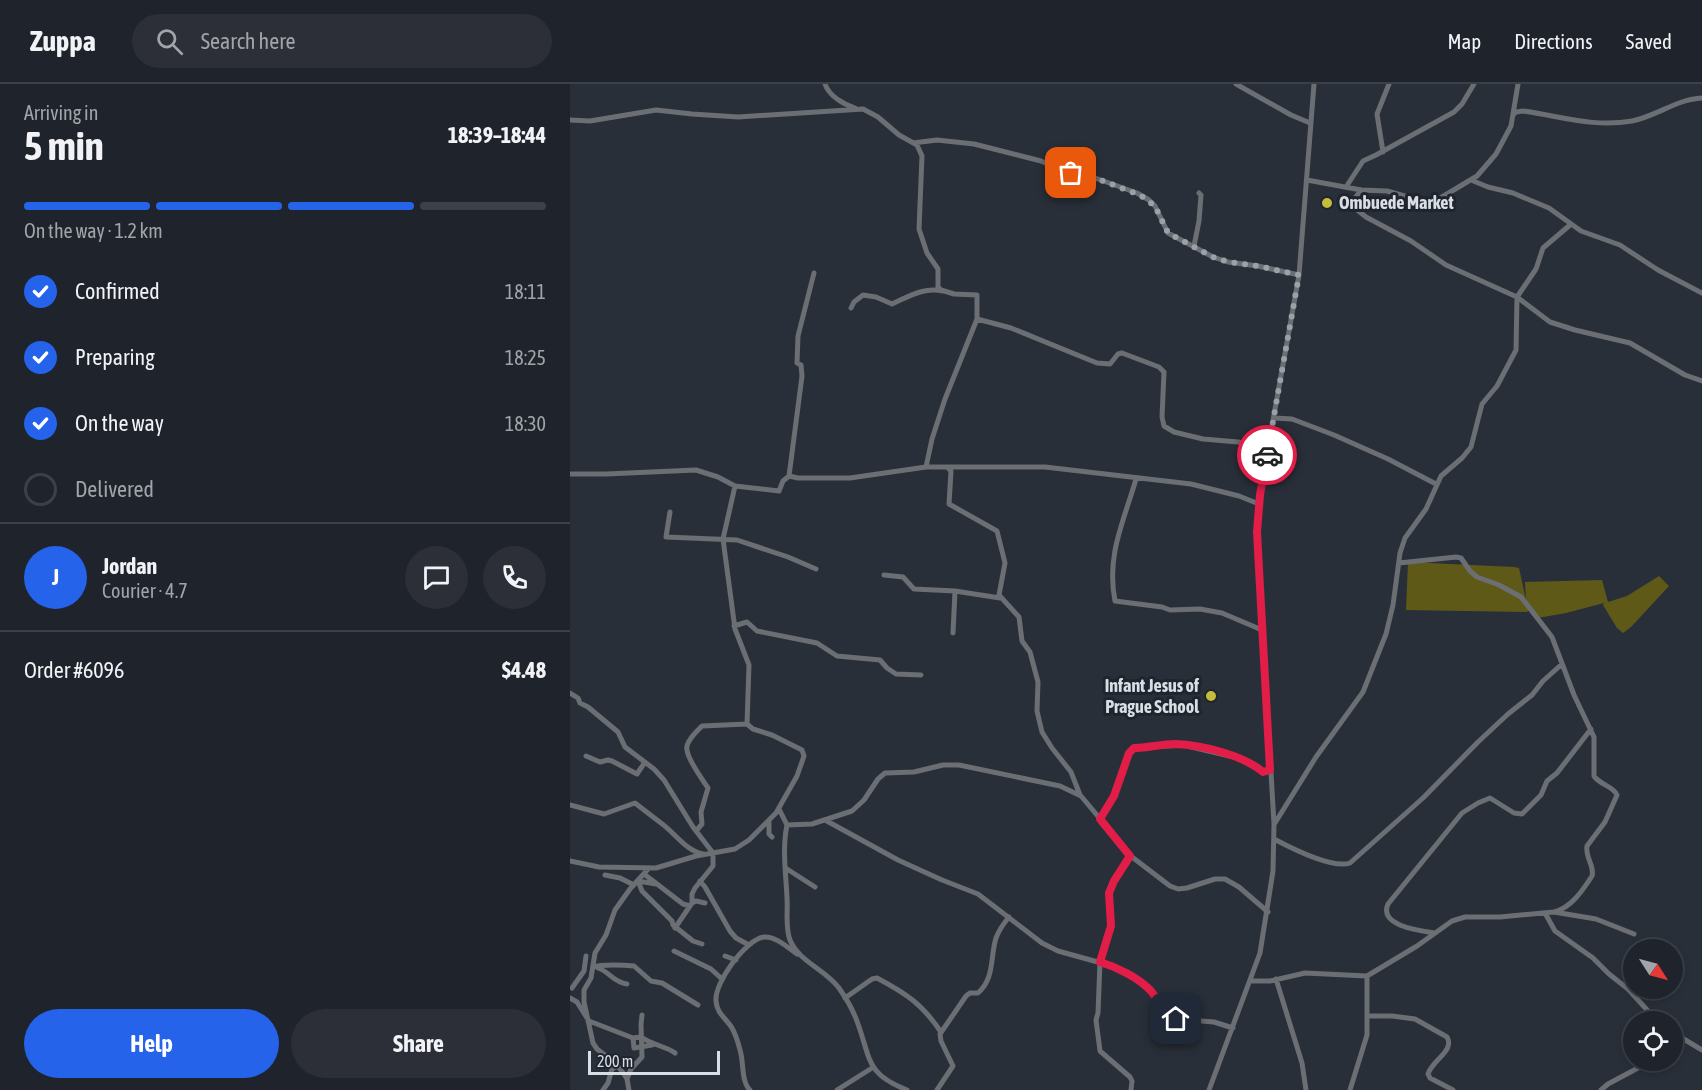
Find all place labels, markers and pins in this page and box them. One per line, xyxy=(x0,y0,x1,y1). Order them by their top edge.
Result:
pin xyxy=(1045,147,1096,198)
place label: Ombuede Market xyxy=(1339,192,1454,213)
marker: Ombuede Market xyxy=(1320,196,1334,210)
place label: Infant Jesus of Prague School xyxy=(1105,675,1200,717)
marker: Infant Jesus of Prague School xyxy=(1204,689,1218,703)
pin xyxy=(1150,993,1201,1044)

